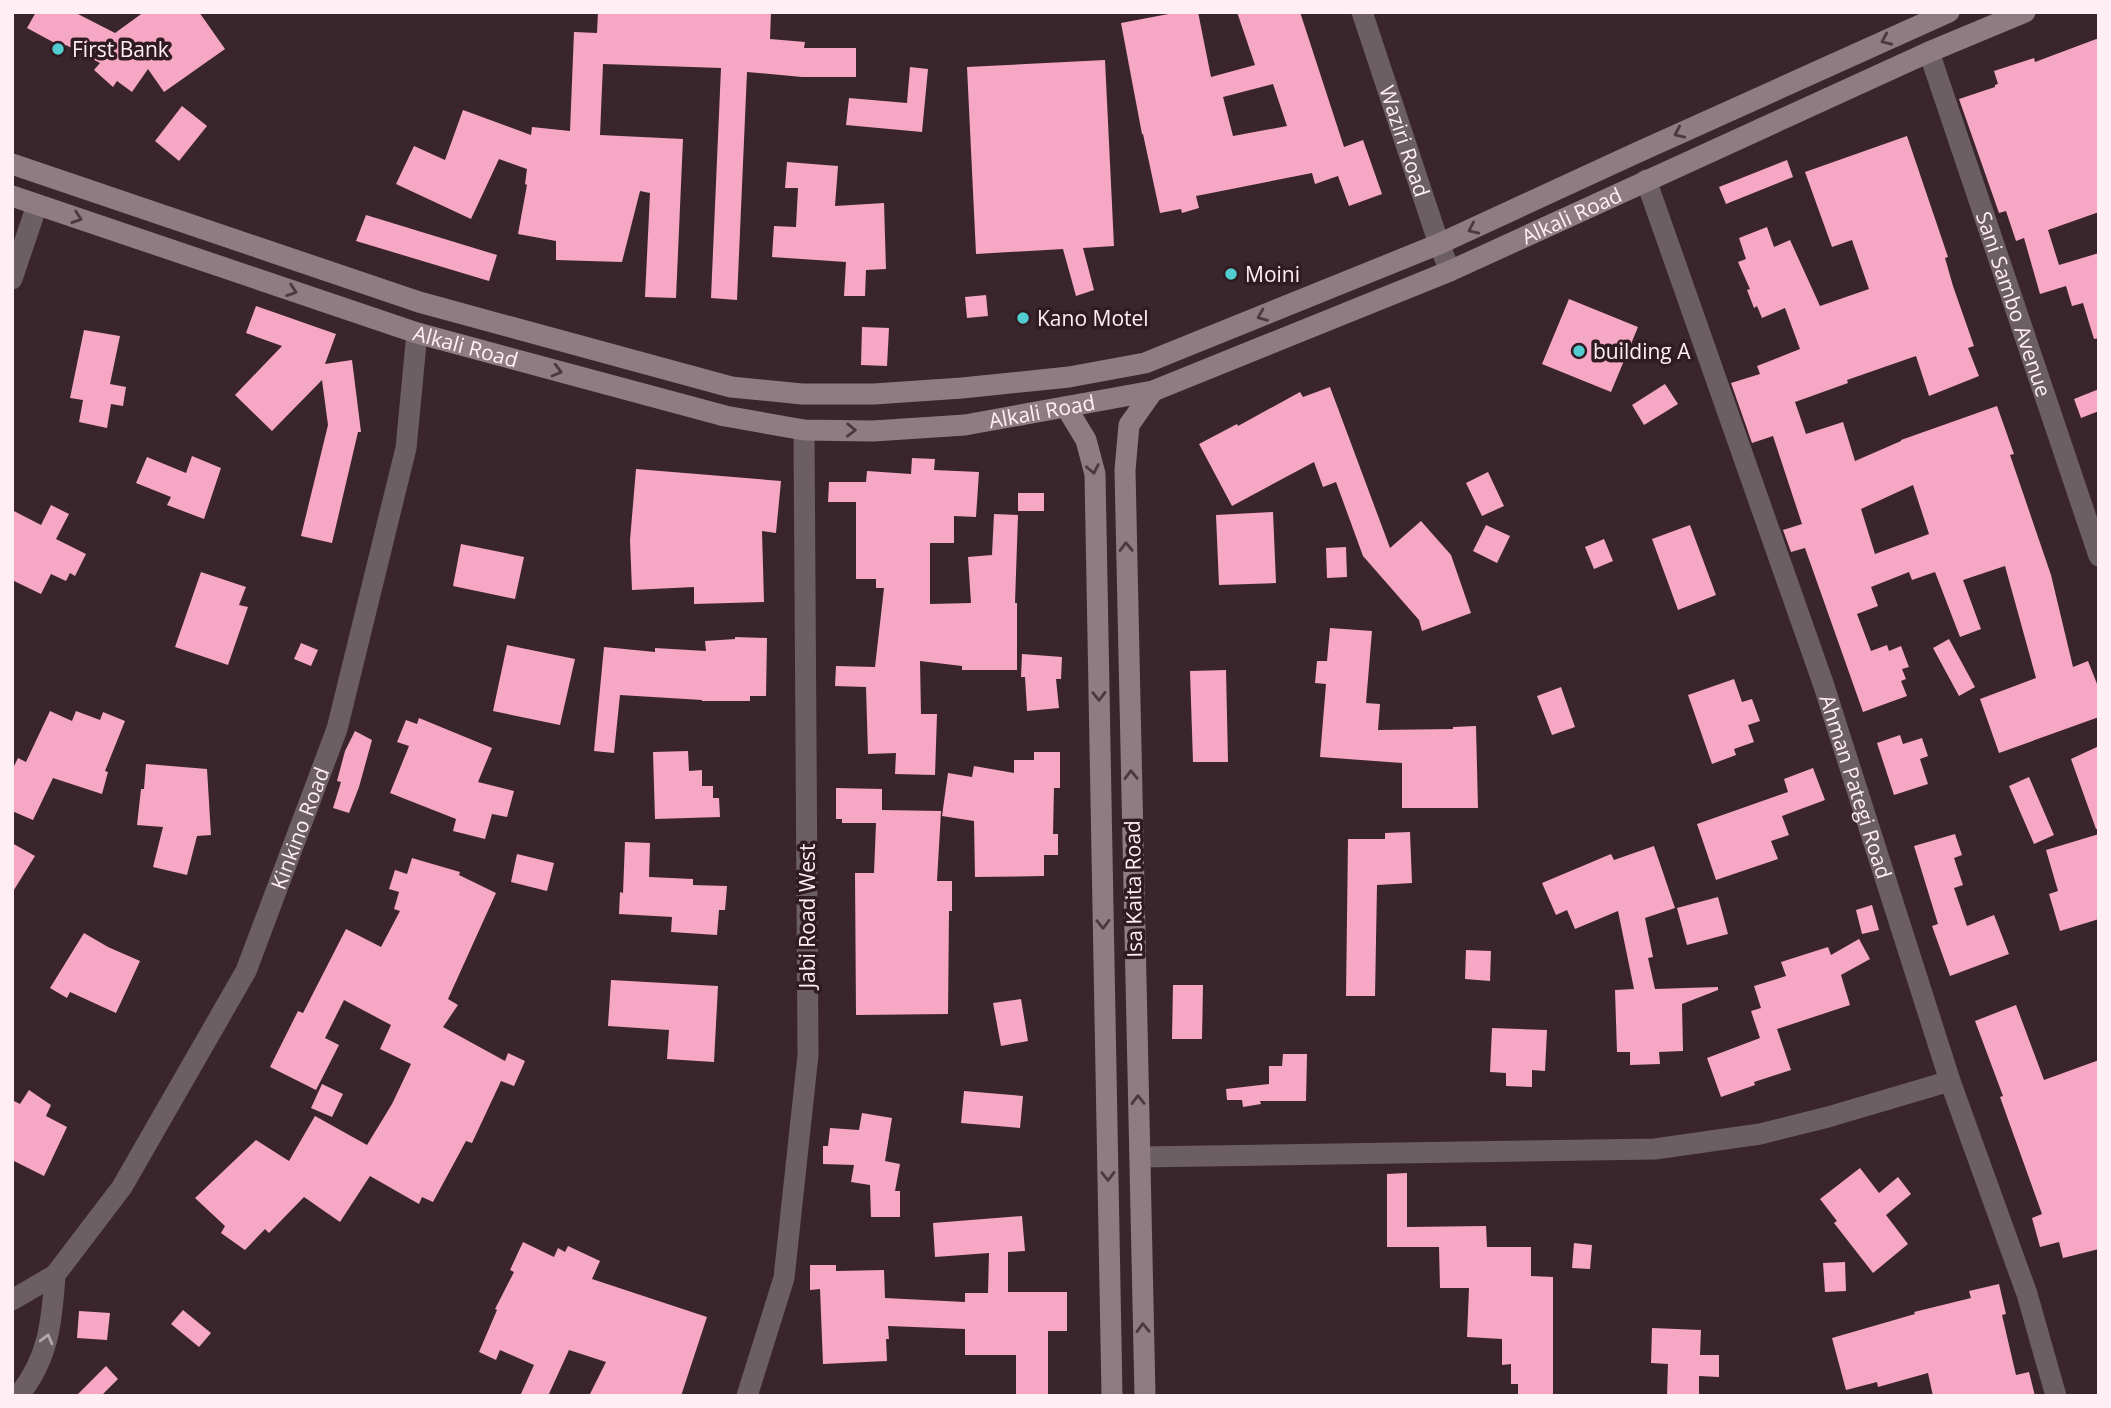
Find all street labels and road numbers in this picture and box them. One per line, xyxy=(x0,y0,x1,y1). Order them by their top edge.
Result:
street label: Waziri Road xyxy=(1373,82,1436,200)
street label: Alkali Road xyxy=(1517,180,1626,251)
street label: Sani Sambo Avenue xyxy=(1970,208,2058,400)
street label: Alkali Road xyxy=(410,319,521,374)
street label: Alkali Road xyxy=(986,388,1097,434)
street label: Ahman Pategi Road xyxy=(1814,691,1899,882)
street label: Kinkino Road xyxy=(264,763,335,893)
street label: Isa Kaita Road xyxy=(1118,820,1148,958)
street label: Jabi Road West xyxy=(793,843,821,991)

